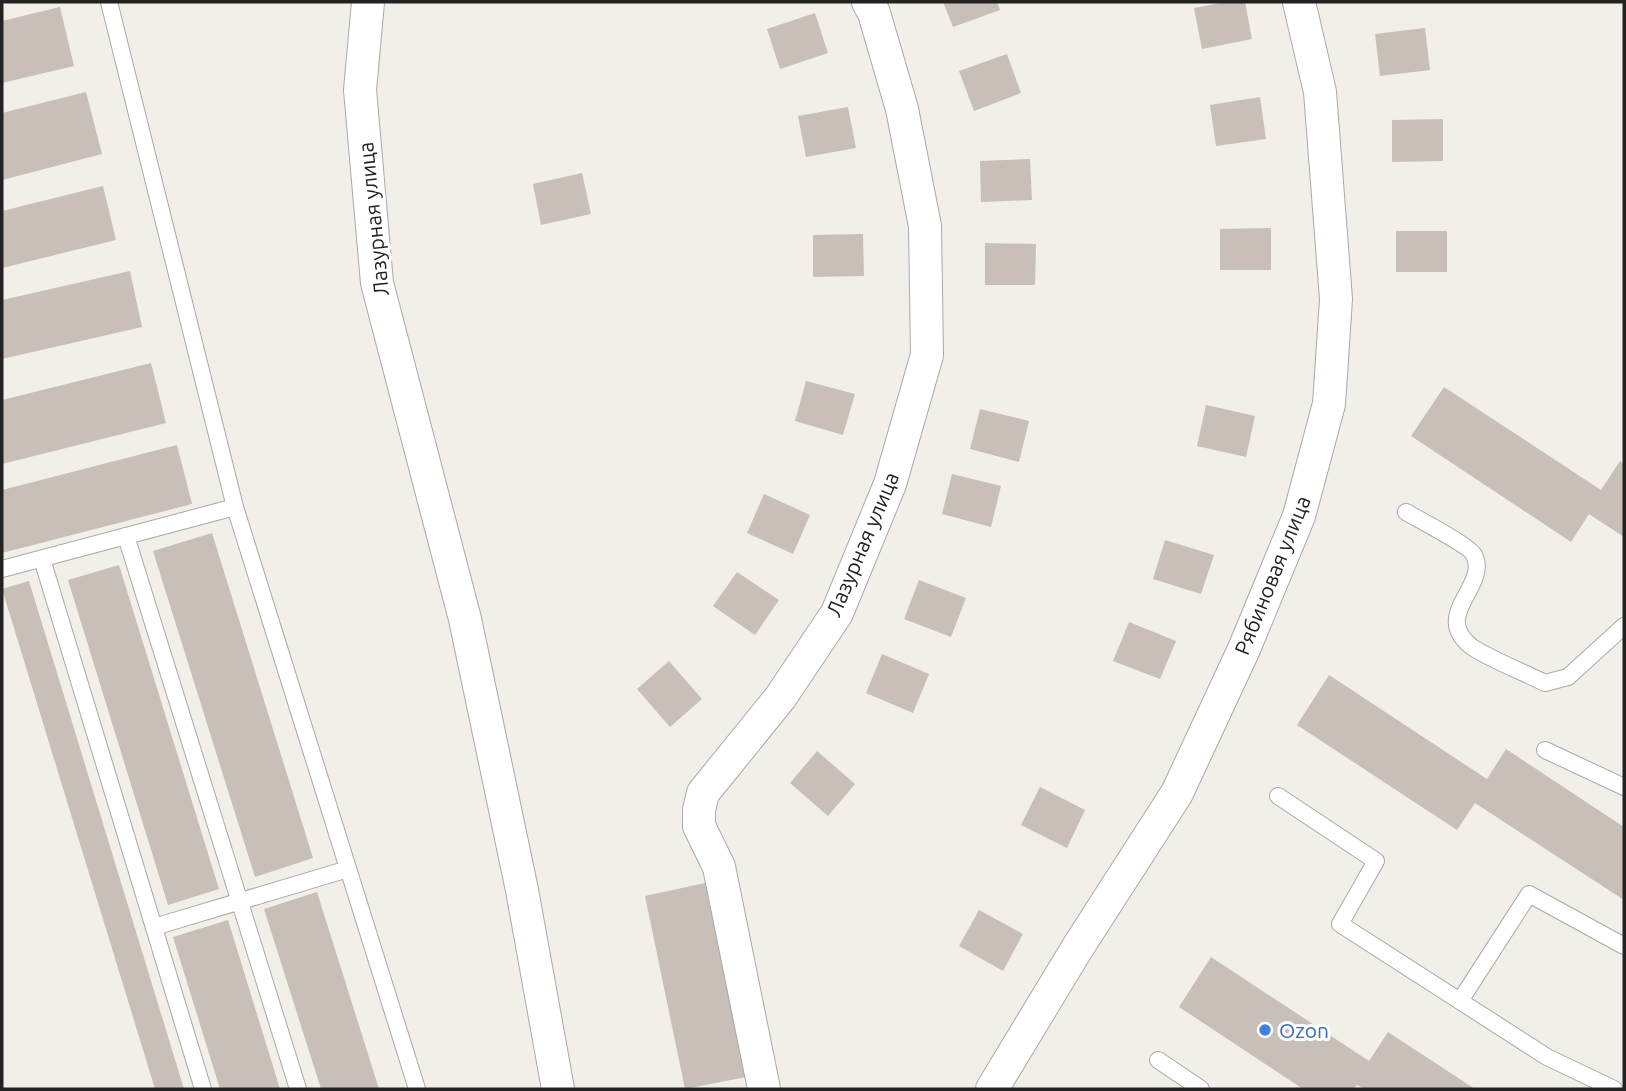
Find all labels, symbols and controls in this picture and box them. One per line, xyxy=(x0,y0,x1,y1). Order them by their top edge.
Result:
street label: Лазурная улица xyxy=(353,141,393,297)
street label: Лазурная улица xyxy=(821,468,903,620)
street label: Рябиновая улица xyxy=(1229,492,1315,658)
place label: Ozon xyxy=(1279,1018,1329,1042)
marker: Ozon xyxy=(1257,1022,1273,1038)

